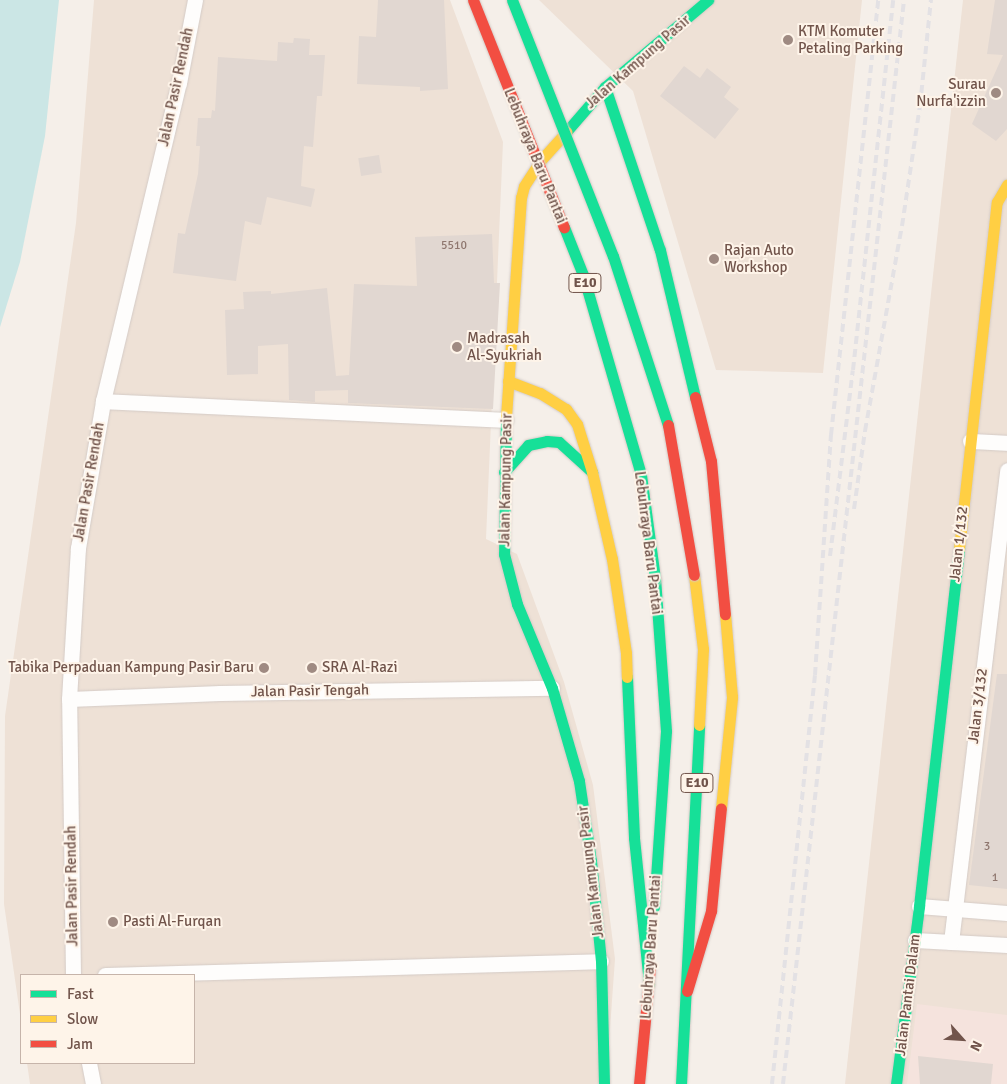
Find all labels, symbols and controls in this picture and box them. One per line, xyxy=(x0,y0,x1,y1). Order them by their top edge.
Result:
street label: Jalan Kampung Pasir xyxy=(582,11,694,113)
place label: KTM Komuter Petaling Parking xyxy=(798,22,903,57)
street label: Jalan Pasir Rendah xyxy=(155,26,197,148)
marker: KTM Komuter Petaling Parking xyxy=(782,34,794,46)
place label: Surau Nurfa'izzin xyxy=(916,75,986,110)
street label: Lebuhraya Baru Pantai xyxy=(500,86,570,226)
marker: Surau Nurfa'izzin xyxy=(990,87,1002,99)
house number: 5510 xyxy=(441,239,467,253)
place label: Rajan Auto Workshop xyxy=(724,241,794,276)
marker: Rajan Auto Workshop xyxy=(708,253,720,265)
road number: E10 xyxy=(568,272,602,294)
place label: Madrasah Al-Syukriah xyxy=(467,329,542,364)
marker: Madrasah Al-Syukriah xyxy=(451,341,463,353)
street label: Jalan Kampung Pasir xyxy=(496,413,516,547)
street label: Jalan Pasir Rendah xyxy=(70,421,108,543)
street label: Lebuhraya Baru Pantai xyxy=(630,470,666,616)
street label: Jalan 1/132 xyxy=(946,505,972,583)
place label: Tabika Perpaduan Kampung Pasir Baru xyxy=(8,659,254,677)
place label: SRA Al-Razi xyxy=(322,659,398,677)
marker: Tabika Perpaduan Kampung Pasir Baru xyxy=(258,662,270,674)
marker: SRA Al-Razi xyxy=(306,662,318,674)
street label: Jalan 3/132 xyxy=(964,667,992,745)
street label: Jalan Pasir Tengah xyxy=(251,681,369,701)
road number: E10 xyxy=(680,771,714,794)
street label: Jalan Kampung Pasir xyxy=(574,805,608,939)
street label: Jalan Pasir Rendah xyxy=(62,825,82,947)
house number: 3 xyxy=(984,840,990,854)
house number: 1 xyxy=(992,871,998,885)
street label: Lebuhraya Baru Pantai xyxy=(637,874,665,1020)
place label: Pasti Al-Furqan xyxy=(123,913,221,931)
marker: Pasti Al-Furqan xyxy=(107,916,119,928)
street label: Jalan Pantai Dalam xyxy=(892,933,924,1057)
legend xyxy=(20,974,195,1064)
text: Fast xyxy=(67,985,94,1003)
text: Slow xyxy=(67,1010,98,1028)
north arrow xyxy=(937,1014,987,1064)
text: Jam xyxy=(67,1035,93,1053)
text: N xyxy=(966,1038,986,1054)

